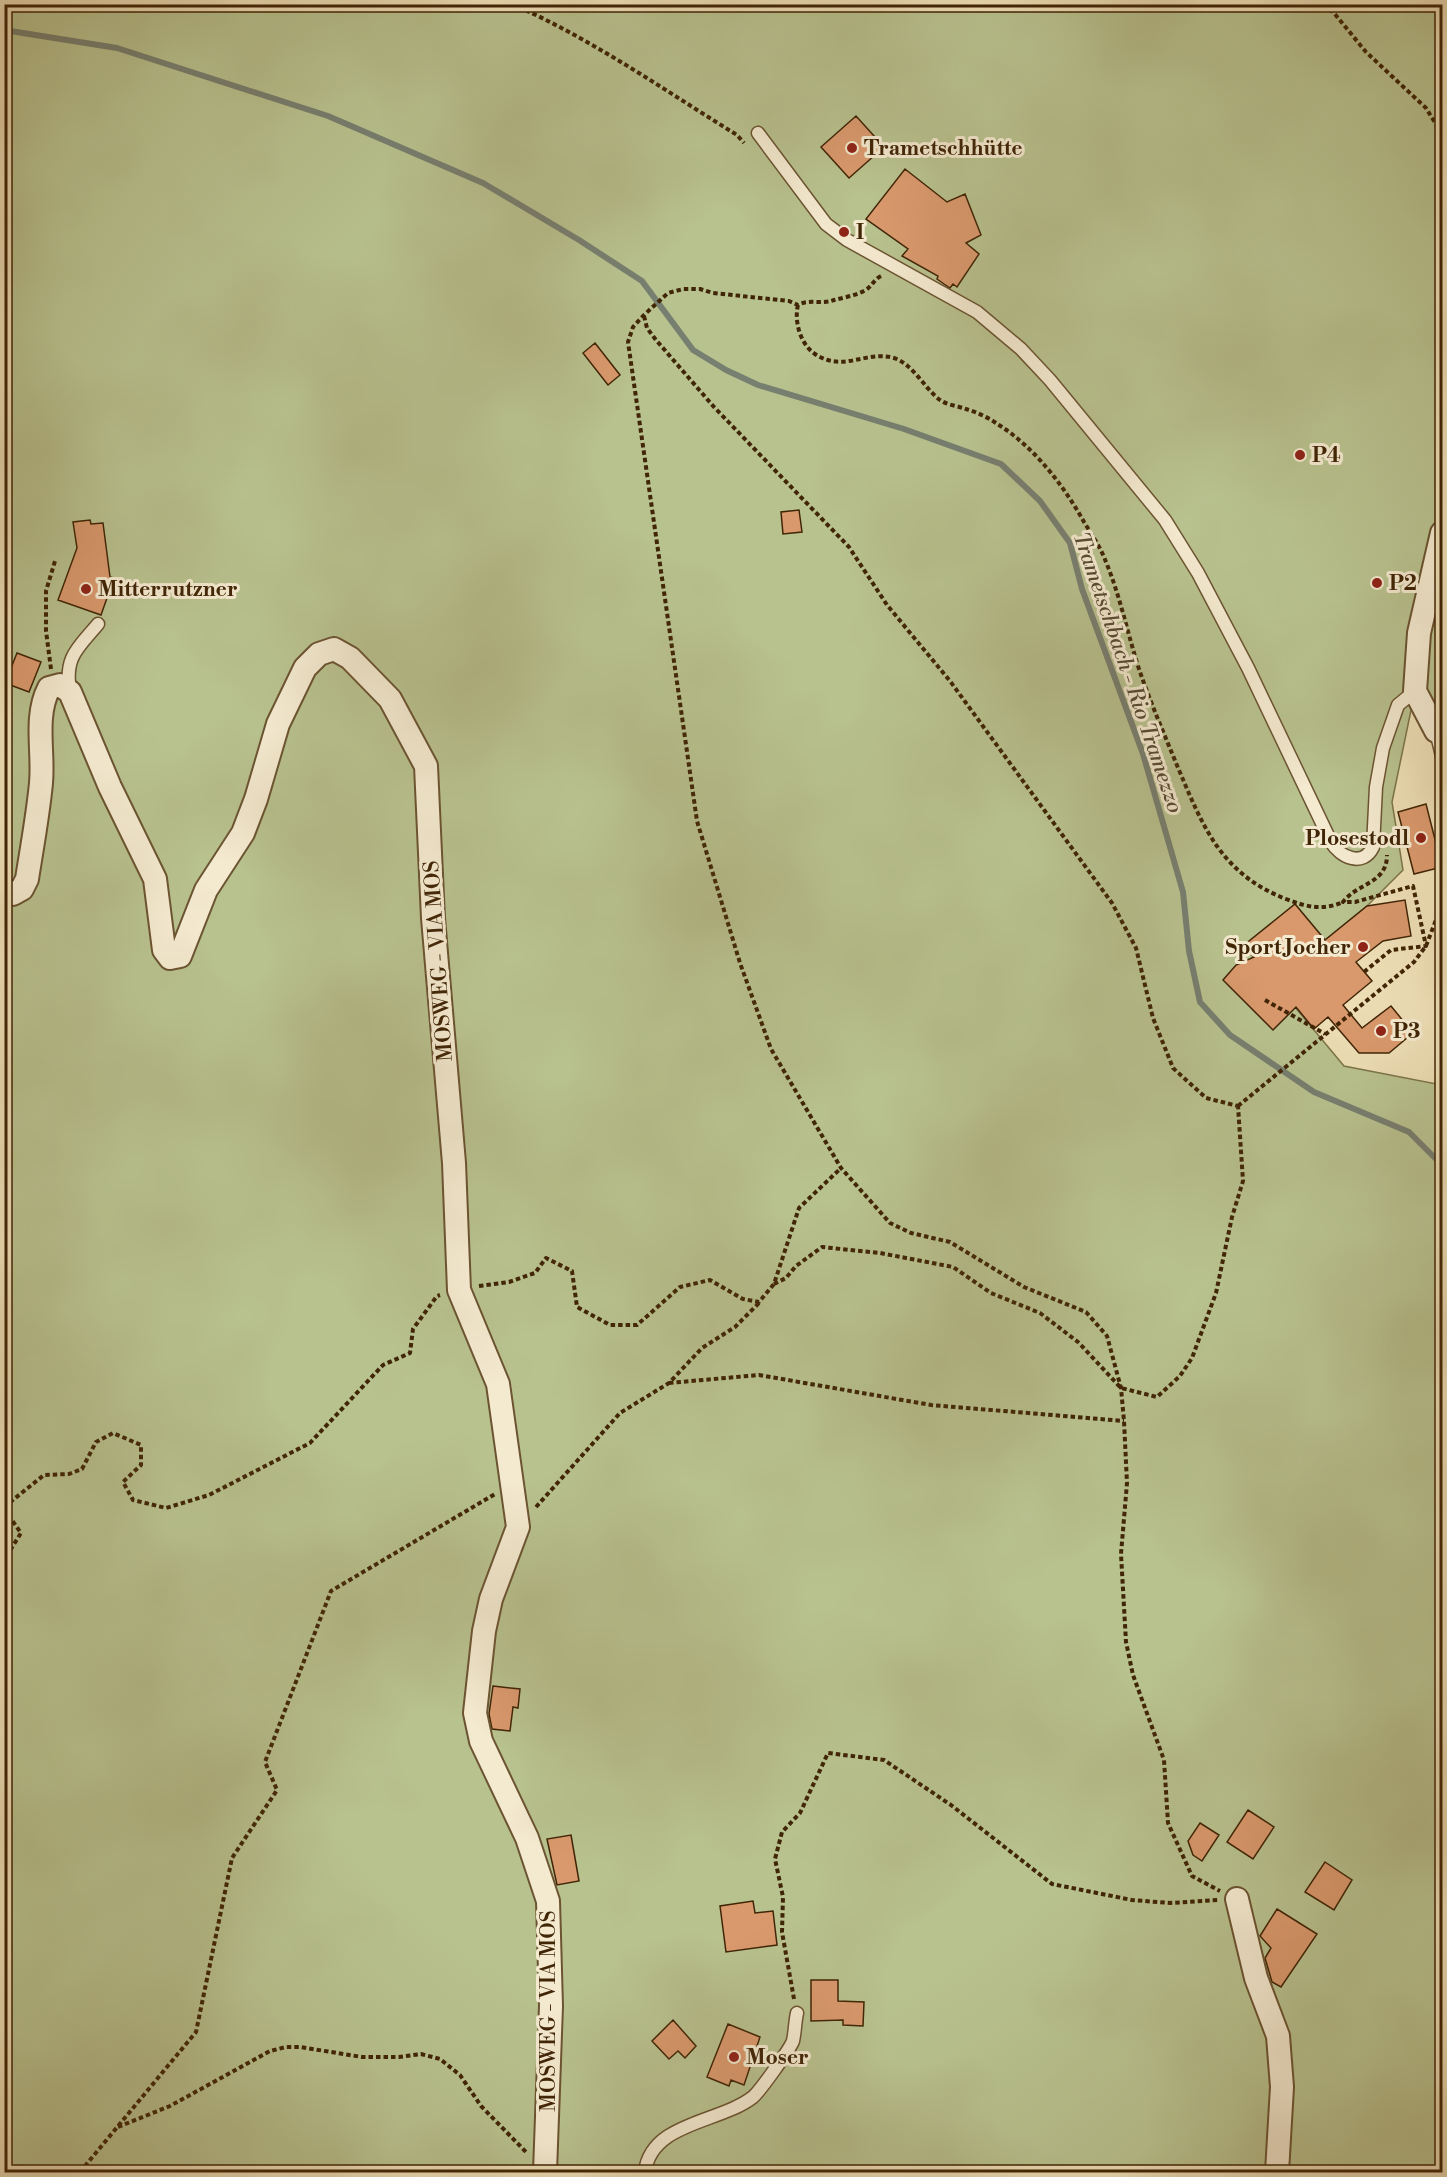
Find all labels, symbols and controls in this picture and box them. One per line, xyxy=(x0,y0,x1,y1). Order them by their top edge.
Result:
place label: Trametschhütte xyxy=(864,136,1023,162)
marker: Trametschhütte xyxy=(845,141,859,155)
place label: I xyxy=(856,220,864,246)
marker: I xyxy=(837,225,851,239)
place label: P4 xyxy=(1312,443,1341,469)
marker: P4 xyxy=(1293,448,1307,462)
water label: Trametschbach - Rio Tramezzo xyxy=(1067,528,1188,817)
place label: P2 xyxy=(1389,571,1417,597)
marker: P2 xyxy=(1370,576,1384,590)
place label: Mitterrutzner xyxy=(98,577,238,603)
marker: Mitterrutzner xyxy=(79,582,93,596)
place label: Plosestodl xyxy=(1305,826,1409,852)
marker: Plosestodl xyxy=(1414,831,1428,845)
street label: MOSWEG - VIA MOS xyxy=(419,860,459,1062)
place label: Sport Jocher xyxy=(1225,935,1351,961)
marker: Sport Jocher xyxy=(1356,940,1370,954)
place label: P3 xyxy=(1393,1019,1420,1045)
marker: P3 xyxy=(1374,1024,1388,1038)
street label: MOSWEG - VIA MOS xyxy=(536,1910,562,2112)
place label: Moser xyxy=(746,2045,809,2071)
marker: Moser xyxy=(727,2050,741,2064)

